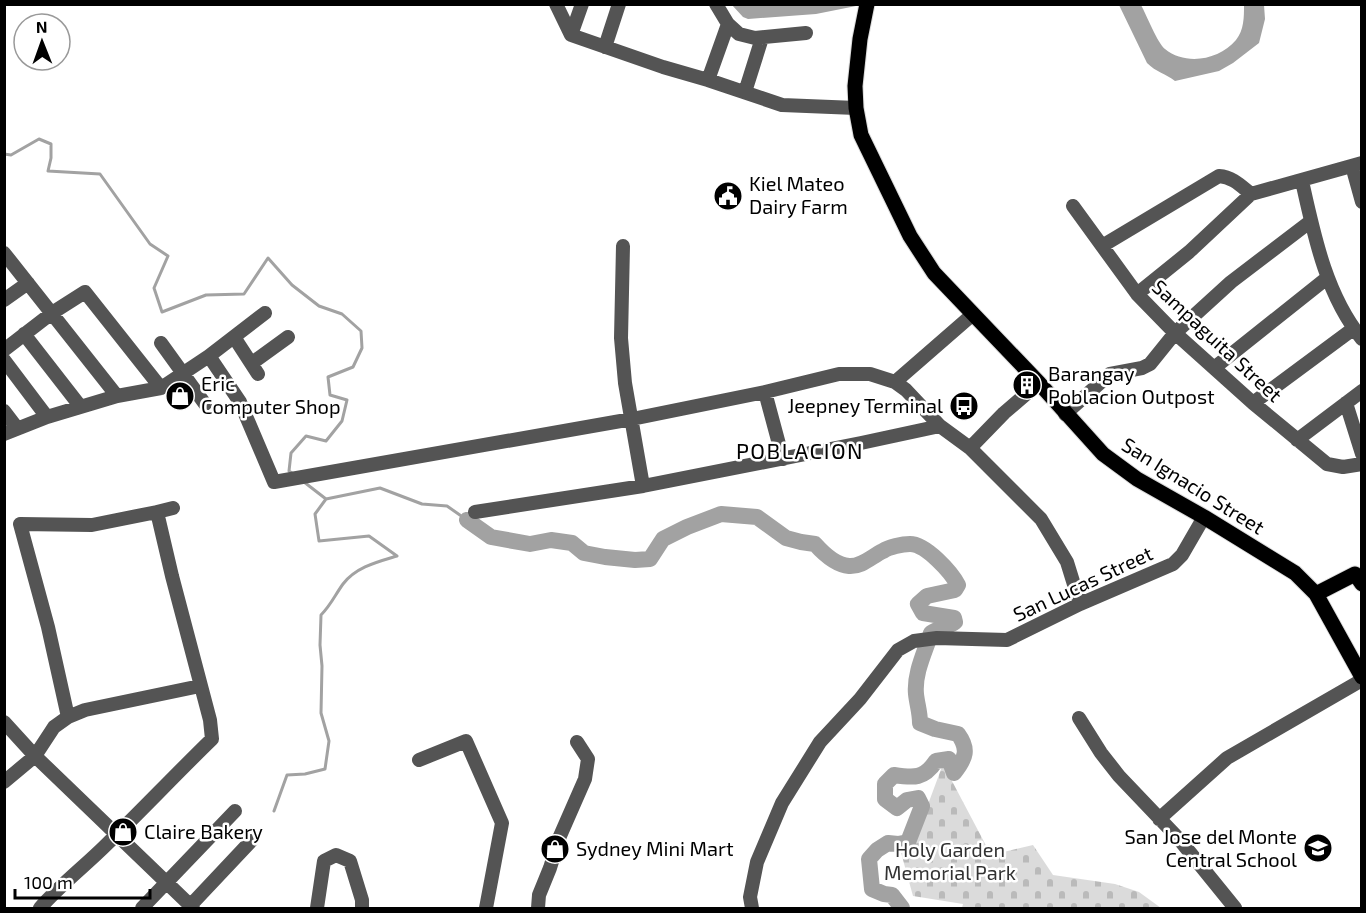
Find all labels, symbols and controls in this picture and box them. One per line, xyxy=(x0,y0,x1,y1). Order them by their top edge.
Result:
north arrow xyxy=(12,12,72,72)
text: N xyxy=(36,17,48,36)
place label: Kiel Mateo Dairy Farm xyxy=(749,171,848,218)
public building icon: Kiel Mateo Dairy Farm xyxy=(712,180,744,212)
street label: Sampaguita Street xyxy=(1148,274,1288,407)
place label: Barangay Poblacion Outpost xyxy=(1048,361,1215,408)
building icon: Barangay Poblacion Outpost xyxy=(1011,369,1043,401)
place label: Eric Computer Shop xyxy=(201,371,341,418)
shop icon: Eric Computer Shop xyxy=(164,380,196,412)
bus stop icon: Jeepney Terminal xyxy=(948,390,980,422)
place label: Jeepney Terminal xyxy=(788,393,943,417)
street label: San Ignacio Street xyxy=(1118,432,1270,539)
district label: POBLACION xyxy=(736,437,864,463)
street label: San Lucas Street xyxy=(1009,540,1156,626)
shop icon: Claire Bakery xyxy=(107,816,139,848)
place label: Claire Bakery xyxy=(144,819,263,843)
place label: San Jose del Monte Central School xyxy=(1125,824,1297,871)
school or university icon: San Jose del Monte Central School xyxy=(1302,832,1334,864)
shop icon: Sydney Mini Mart xyxy=(539,833,571,865)
place label: Sydney Mini Mart xyxy=(576,836,734,860)
park label: Holy Garden Memorial Park xyxy=(884,837,1016,884)
scale bar xyxy=(15,862,150,900)
text: 100 m xyxy=(24,871,73,893)

